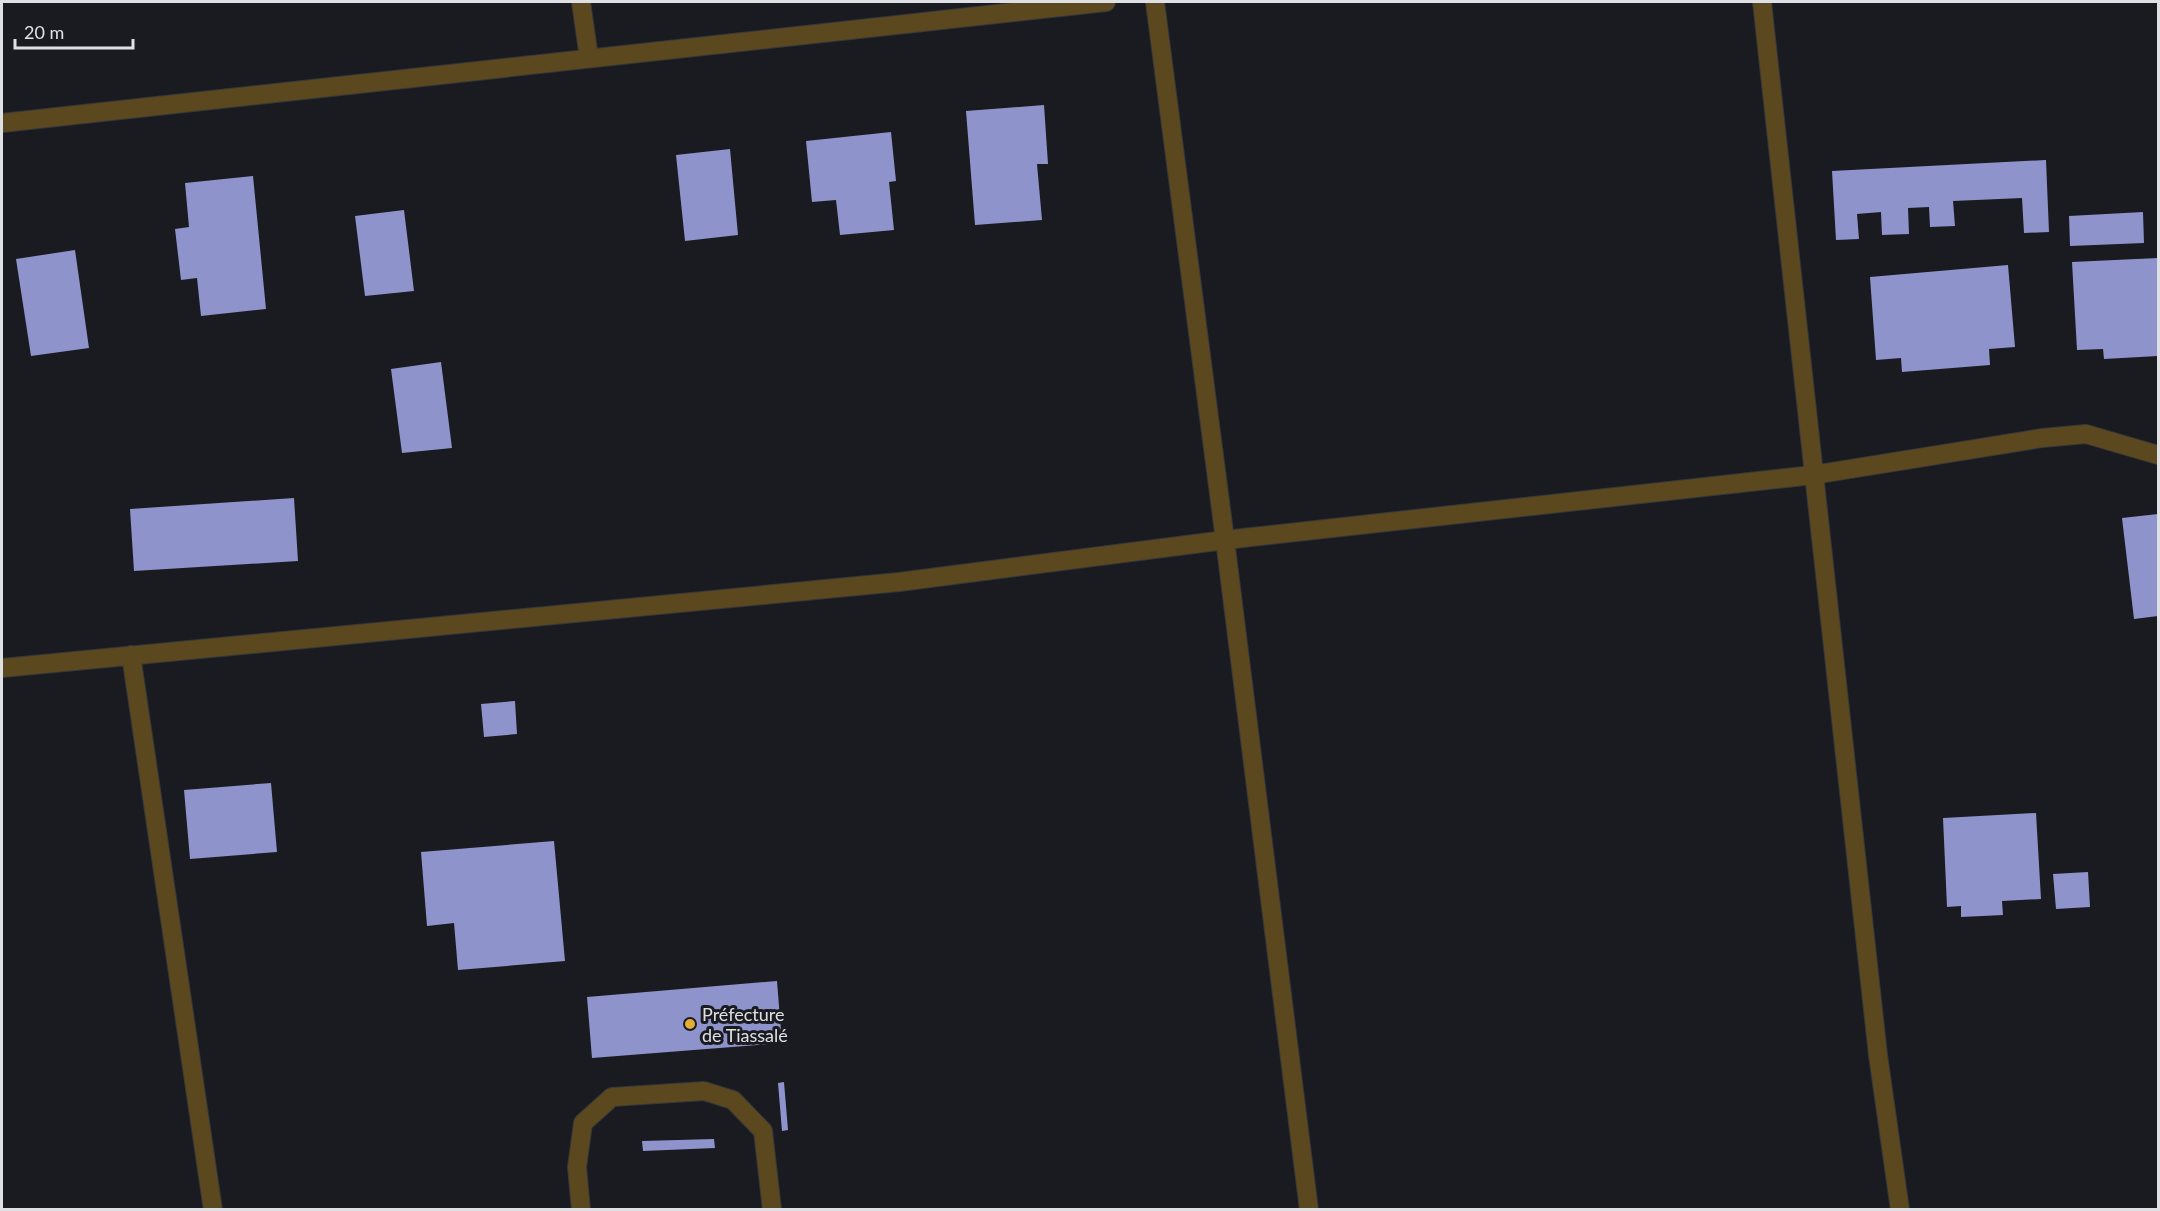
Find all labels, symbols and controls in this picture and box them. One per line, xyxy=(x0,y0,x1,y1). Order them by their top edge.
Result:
scale bar xyxy=(15,12,134,50)
text: 20 m xyxy=(24,21,64,43)
place label: Préfecture de Tiassalé xyxy=(702,1003,788,1046)
marker: Préfecture de Tiassalé xyxy=(683,1017,697,1031)

